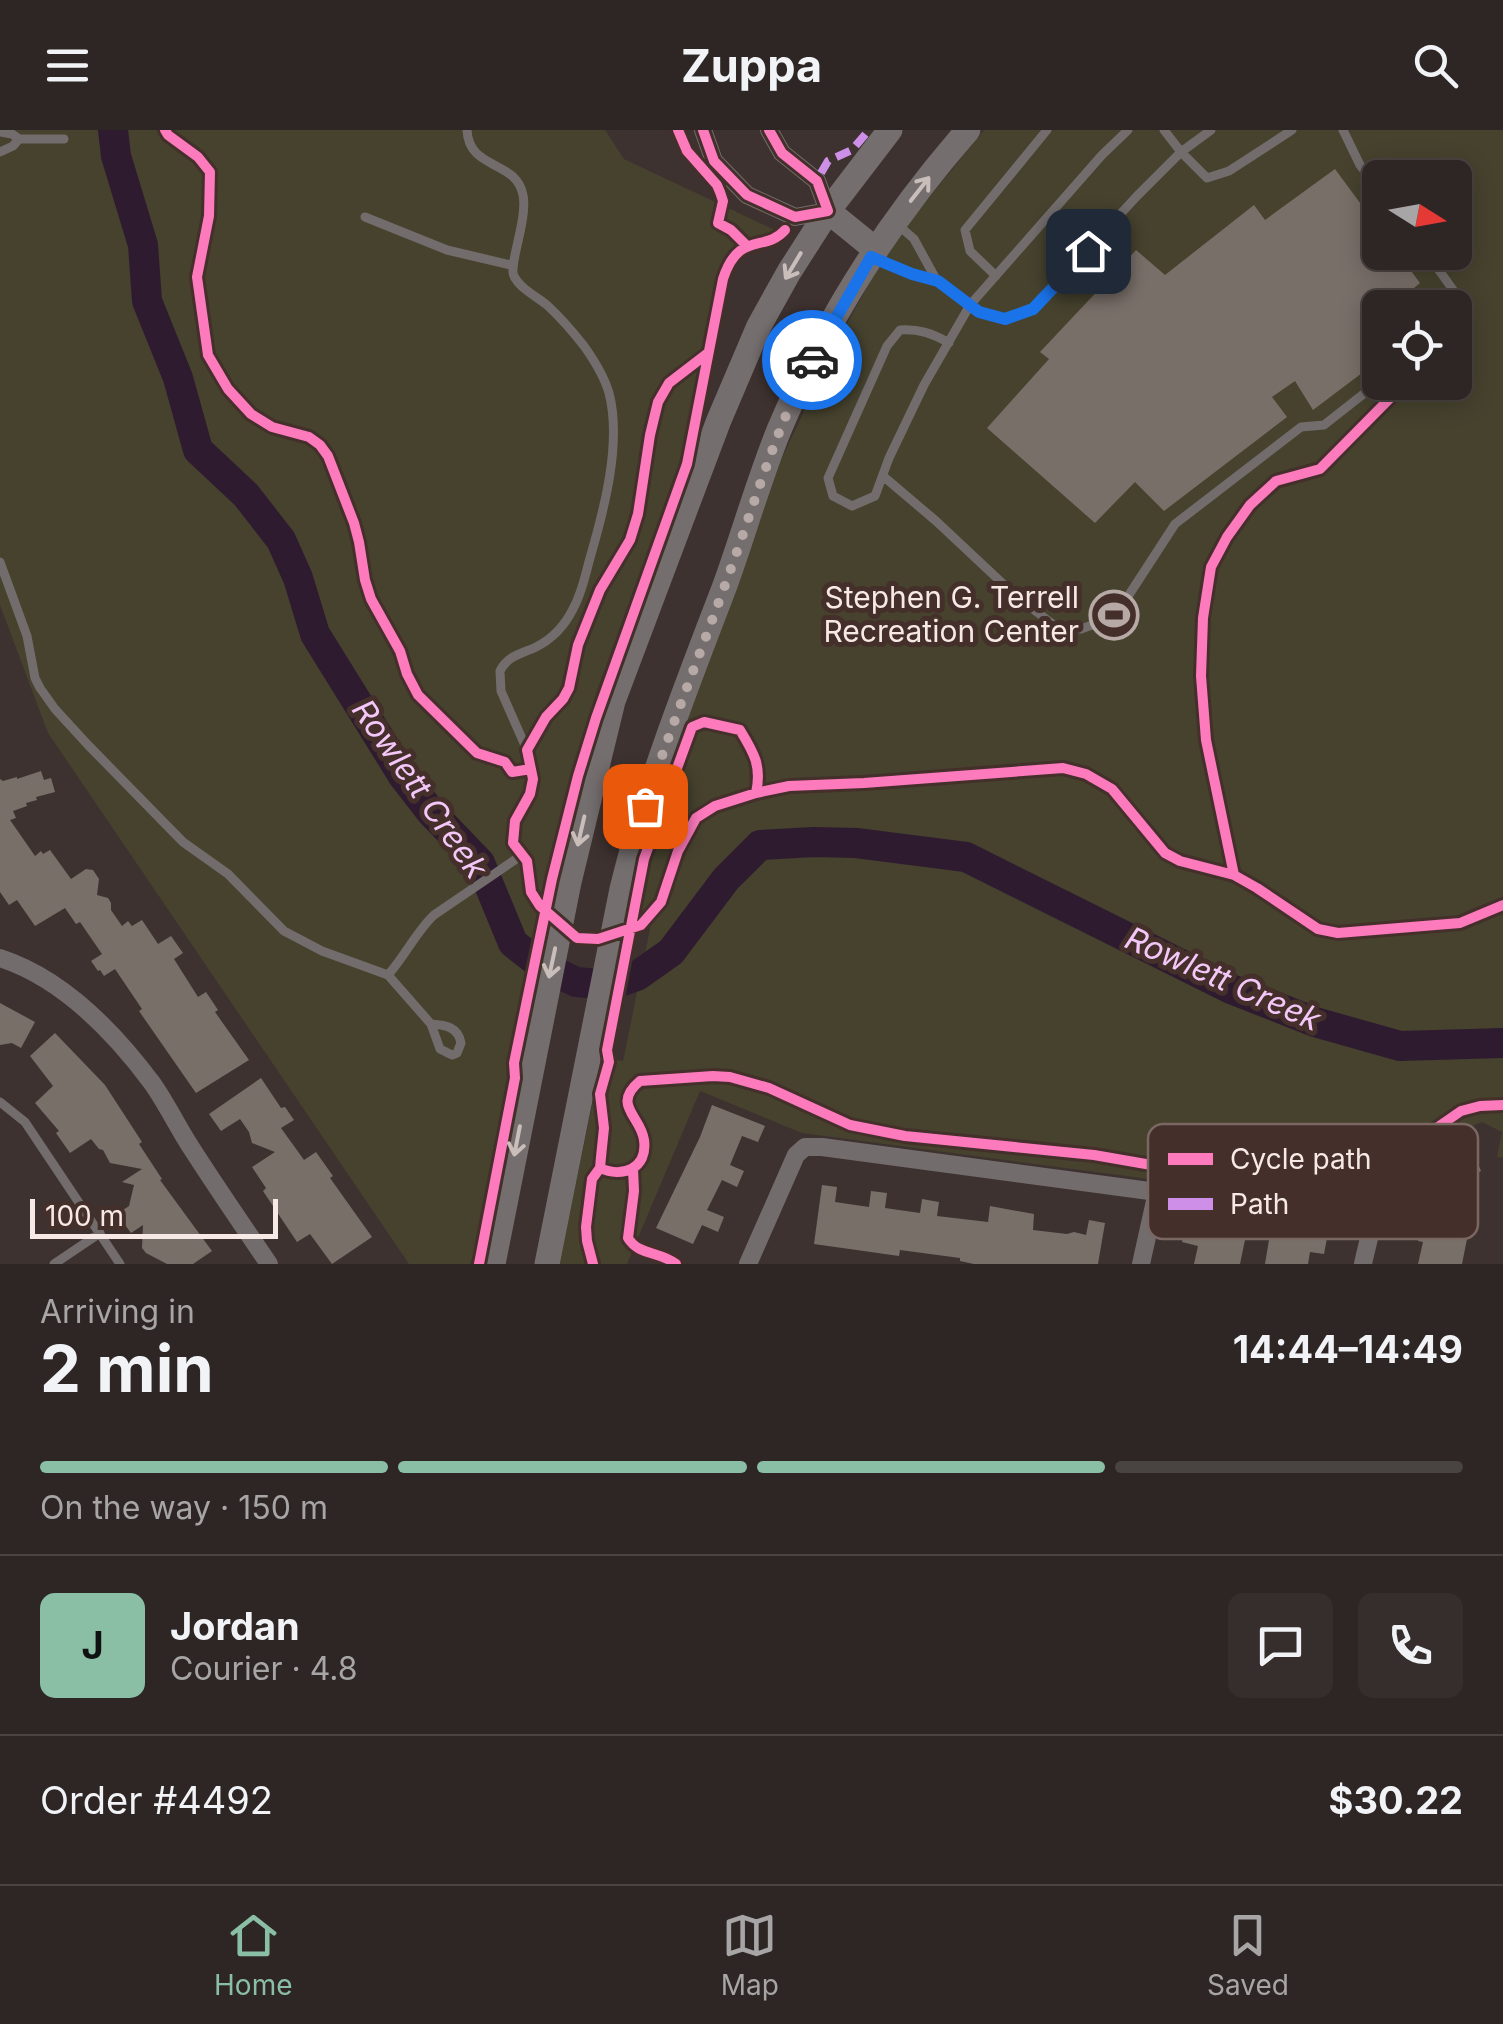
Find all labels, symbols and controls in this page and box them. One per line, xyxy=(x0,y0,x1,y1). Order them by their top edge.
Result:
icon: menu xyxy=(40,38,95,93)
text: Zuppa xyxy=(681,38,822,93)
icon: search xyxy=(1408,38,1463,93)
north arrow xyxy=(1362,160,1472,270)
map controls xyxy=(1362,160,1472,400)
one-way arrow xyxy=(909,176,931,202)
pin xyxy=(1046,209,1131,294)
icon: home xyxy=(1061,224,1116,279)
one-way arrow xyxy=(783,251,803,280)
button: locate xyxy=(1362,290,1472,400)
courier xyxy=(762,310,862,410)
icon: car xyxy=(785,333,840,388)
place label: Stephen G. Terrell Recreation Center xyxy=(823,579,1079,649)
sports icon: Stephen G. Terrell Recreation Center xyxy=(1088,589,1140,641)
water label: Rowlett Creek xyxy=(344,692,497,887)
pin xyxy=(603,764,688,849)
icon: bag xyxy=(618,779,673,834)
one-way arrow xyxy=(570,814,589,846)
water label: Rowlett Creek xyxy=(1120,918,1328,1040)
one-way arrow xyxy=(542,946,561,978)
one-way arrow xyxy=(507,1124,526,1156)
legend xyxy=(1148,1124,1478,1239)
text: Cycle path xyxy=(1230,1142,1371,1176)
text: Path xyxy=(1230,1187,1289,1221)
scale bar xyxy=(30,1194,278,1238)
text: 100 m xyxy=(45,1199,124,1233)
text: Arriving in xyxy=(40,1292,195,1331)
text: 14:44–14:49 xyxy=(1233,1326,1463,1372)
text: 2 min xyxy=(40,1329,214,1408)
text: On the way · 150 m xyxy=(40,1488,328,1527)
button: chat xyxy=(1228,1593,1333,1698)
button: phone xyxy=(1358,1593,1463,1698)
text: Jordan xyxy=(170,1603,300,1649)
text: J xyxy=(81,1622,104,1668)
text: Courier · 4.8 xyxy=(170,1649,358,1688)
text: Order #4492 xyxy=(40,1777,273,1823)
text: $30.22 xyxy=(1329,1777,1463,1823)
tab: Home xyxy=(214,1908,293,2002)
tab: Map xyxy=(721,1908,779,2002)
tab: Saved xyxy=(1207,1908,1289,2002)

